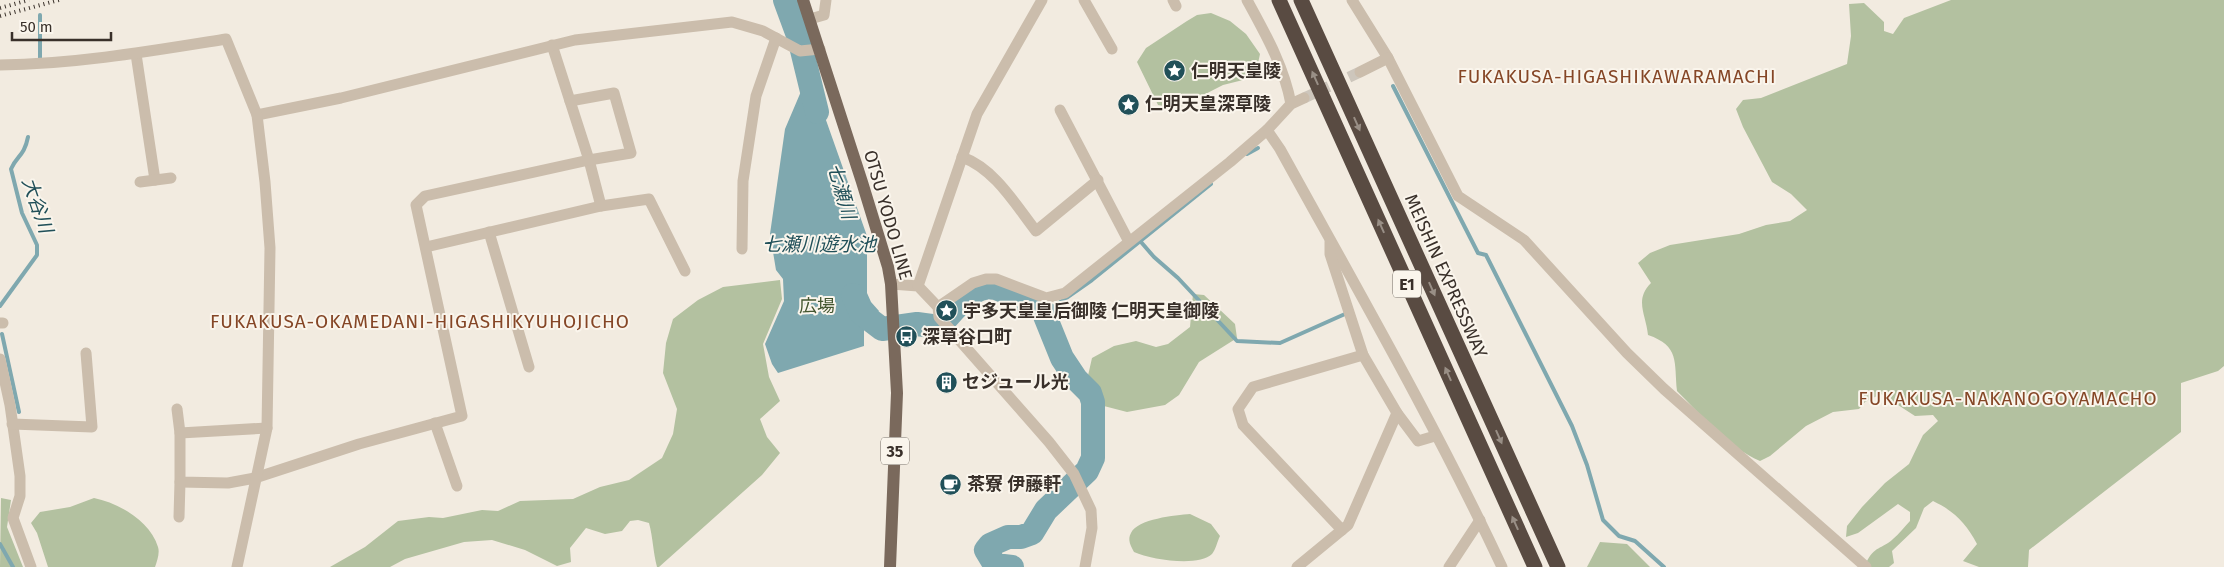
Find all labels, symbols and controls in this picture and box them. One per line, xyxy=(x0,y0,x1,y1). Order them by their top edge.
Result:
scale bar xyxy=(12,10,111,42)
text: 50 m xyxy=(20,18,53,36)
place icon: 仁明天皇陵 xyxy=(1163,59,1187,83)
place label: 仁明天皇陵 xyxy=(1191,60,1281,82)
district label: FUKAKUSA-HIGASHIKAWARAMACHI xyxy=(1457,65,1777,88)
one-way arrow xyxy=(1310,71,1318,85)
place icon: 仁明天皇深草陵 xyxy=(1117,92,1141,116)
place label: 仁明天皇深草陵 xyxy=(1145,93,1271,115)
one-way arrow xyxy=(1354,117,1362,131)
street label: OTSU YODO LINE xyxy=(859,148,917,282)
water label: 七瀬川 xyxy=(823,161,861,224)
water label: 大谷川 xyxy=(17,174,58,238)
street label: MEISHIN EXPRESSWAY xyxy=(1400,191,1492,361)
one-way arrow xyxy=(1377,219,1385,233)
water label: 七瀬川遊水池 xyxy=(762,233,878,256)
road number: E1 xyxy=(1393,270,1421,298)
one-way arrow xyxy=(1428,282,1436,296)
park label: 広場 xyxy=(799,295,835,317)
place icon: 宇多天皇皇后御陵 仁明天皇御陵 xyxy=(935,299,959,323)
place label: 宇多天皇皇后御陵 仁明天皇御陵 xyxy=(963,300,1219,322)
district label: FUKAKUSA-OKAMEDANI-HIGASHIKYUHOJICHO xyxy=(210,310,630,333)
bus stop icon: 深草谷口町 xyxy=(894,325,918,349)
place label: 深草谷口町 xyxy=(922,326,1012,348)
one-way arrow xyxy=(1444,367,1452,381)
building icon: セジュール光 xyxy=(934,370,958,394)
place label: セジュール光 xyxy=(962,371,1069,393)
district label: FUKAKUSA-NAKANOGOYAMACHO xyxy=(1858,387,2158,410)
one-way arrow xyxy=(1495,430,1503,444)
road number: 35 xyxy=(881,438,909,464)
cafe icon: 茶寮 伊藤軒 xyxy=(939,472,963,496)
place label: 茶寮 伊藤軒 xyxy=(967,473,1061,495)
one-way arrow xyxy=(1511,516,1519,530)

